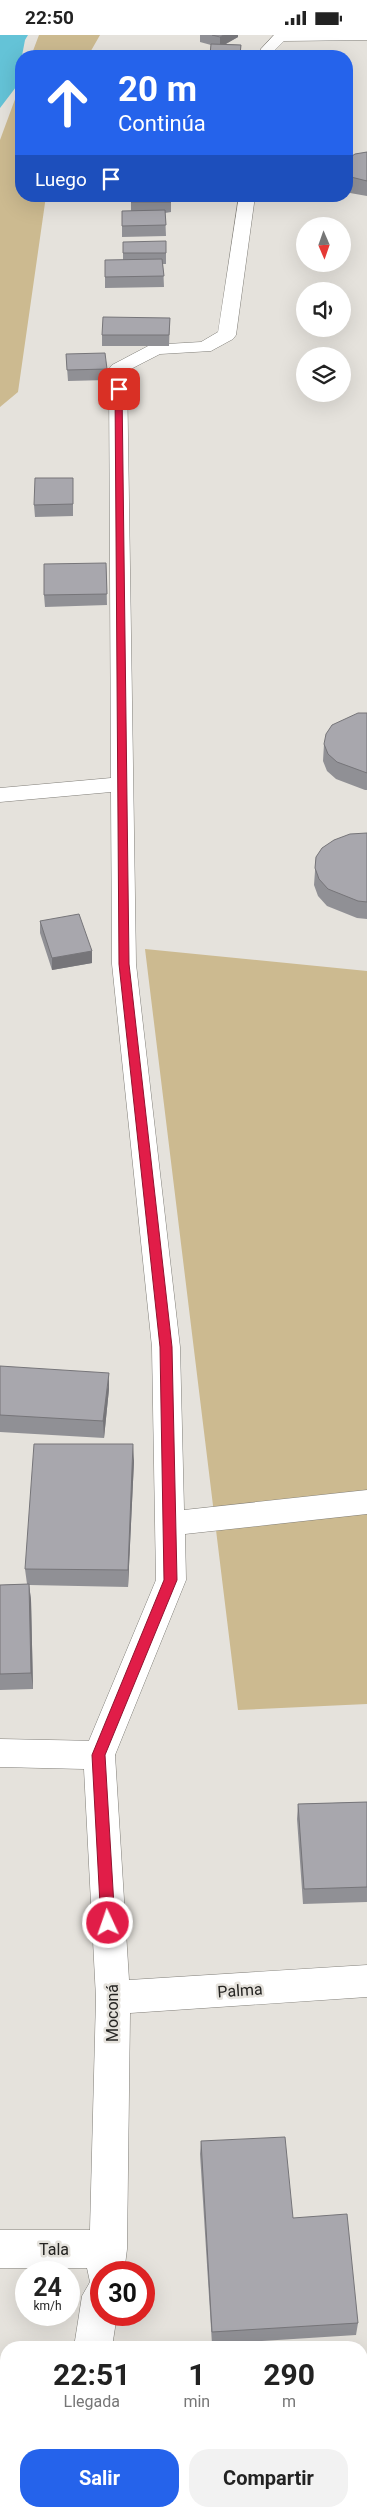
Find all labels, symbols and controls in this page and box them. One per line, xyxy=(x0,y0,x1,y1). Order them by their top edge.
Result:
text: 22:50 xyxy=(25,6,74,29)
text: 20 m xyxy=(118,69,197,110)
icon: ahead xyxy=(35,70,100,135)
text: Continúa xyxy=(118,111,206,136)
icon: arrive xyxy=(97,165,125,193)
text: Luego xyxy=(35,168,87,191)
north arrow xyxy=(296,217,351,273)
map controls xyxy=(296,217,351,402)
button: sound xyxy=(296,282,351,337)
button: layers xyxy=(296,347,351,402)
pin xyxy=(98,368,140,410)
icon: arrive xyxy=(105,375,133,403)
position arrow xyxy=(81,1896,133,1948)
street label: Palma xyxy=(217,1979,263,2002)
street label: Moconá xyxy=(103,1984,122,2042)
street label: Tala xyxy=(39,2240,69,2259)
speed limit sign: 30 xyxy=(90,2261,155,2326)
text: 24 xyxy=(33,2273,62,2302)
text: km/h xyxy=(33,2299,62,2313)
text: 22:51 xyxy=(53,2357,130,2392)
text: 1 xyxy=(188,2357,205,2392)
text: 290 xyxy=(263,2357,315,2392)
text: Llegada xyxy=(64,2392,120,2411)
text: min xyxy=(183,2392,210,2411)
text: m xyxy=(282,2392,296,2411)
button: Salir xyxy=(20,2449,179,2507)
button: Compartir xyxy=(189,2449,348,2507)

